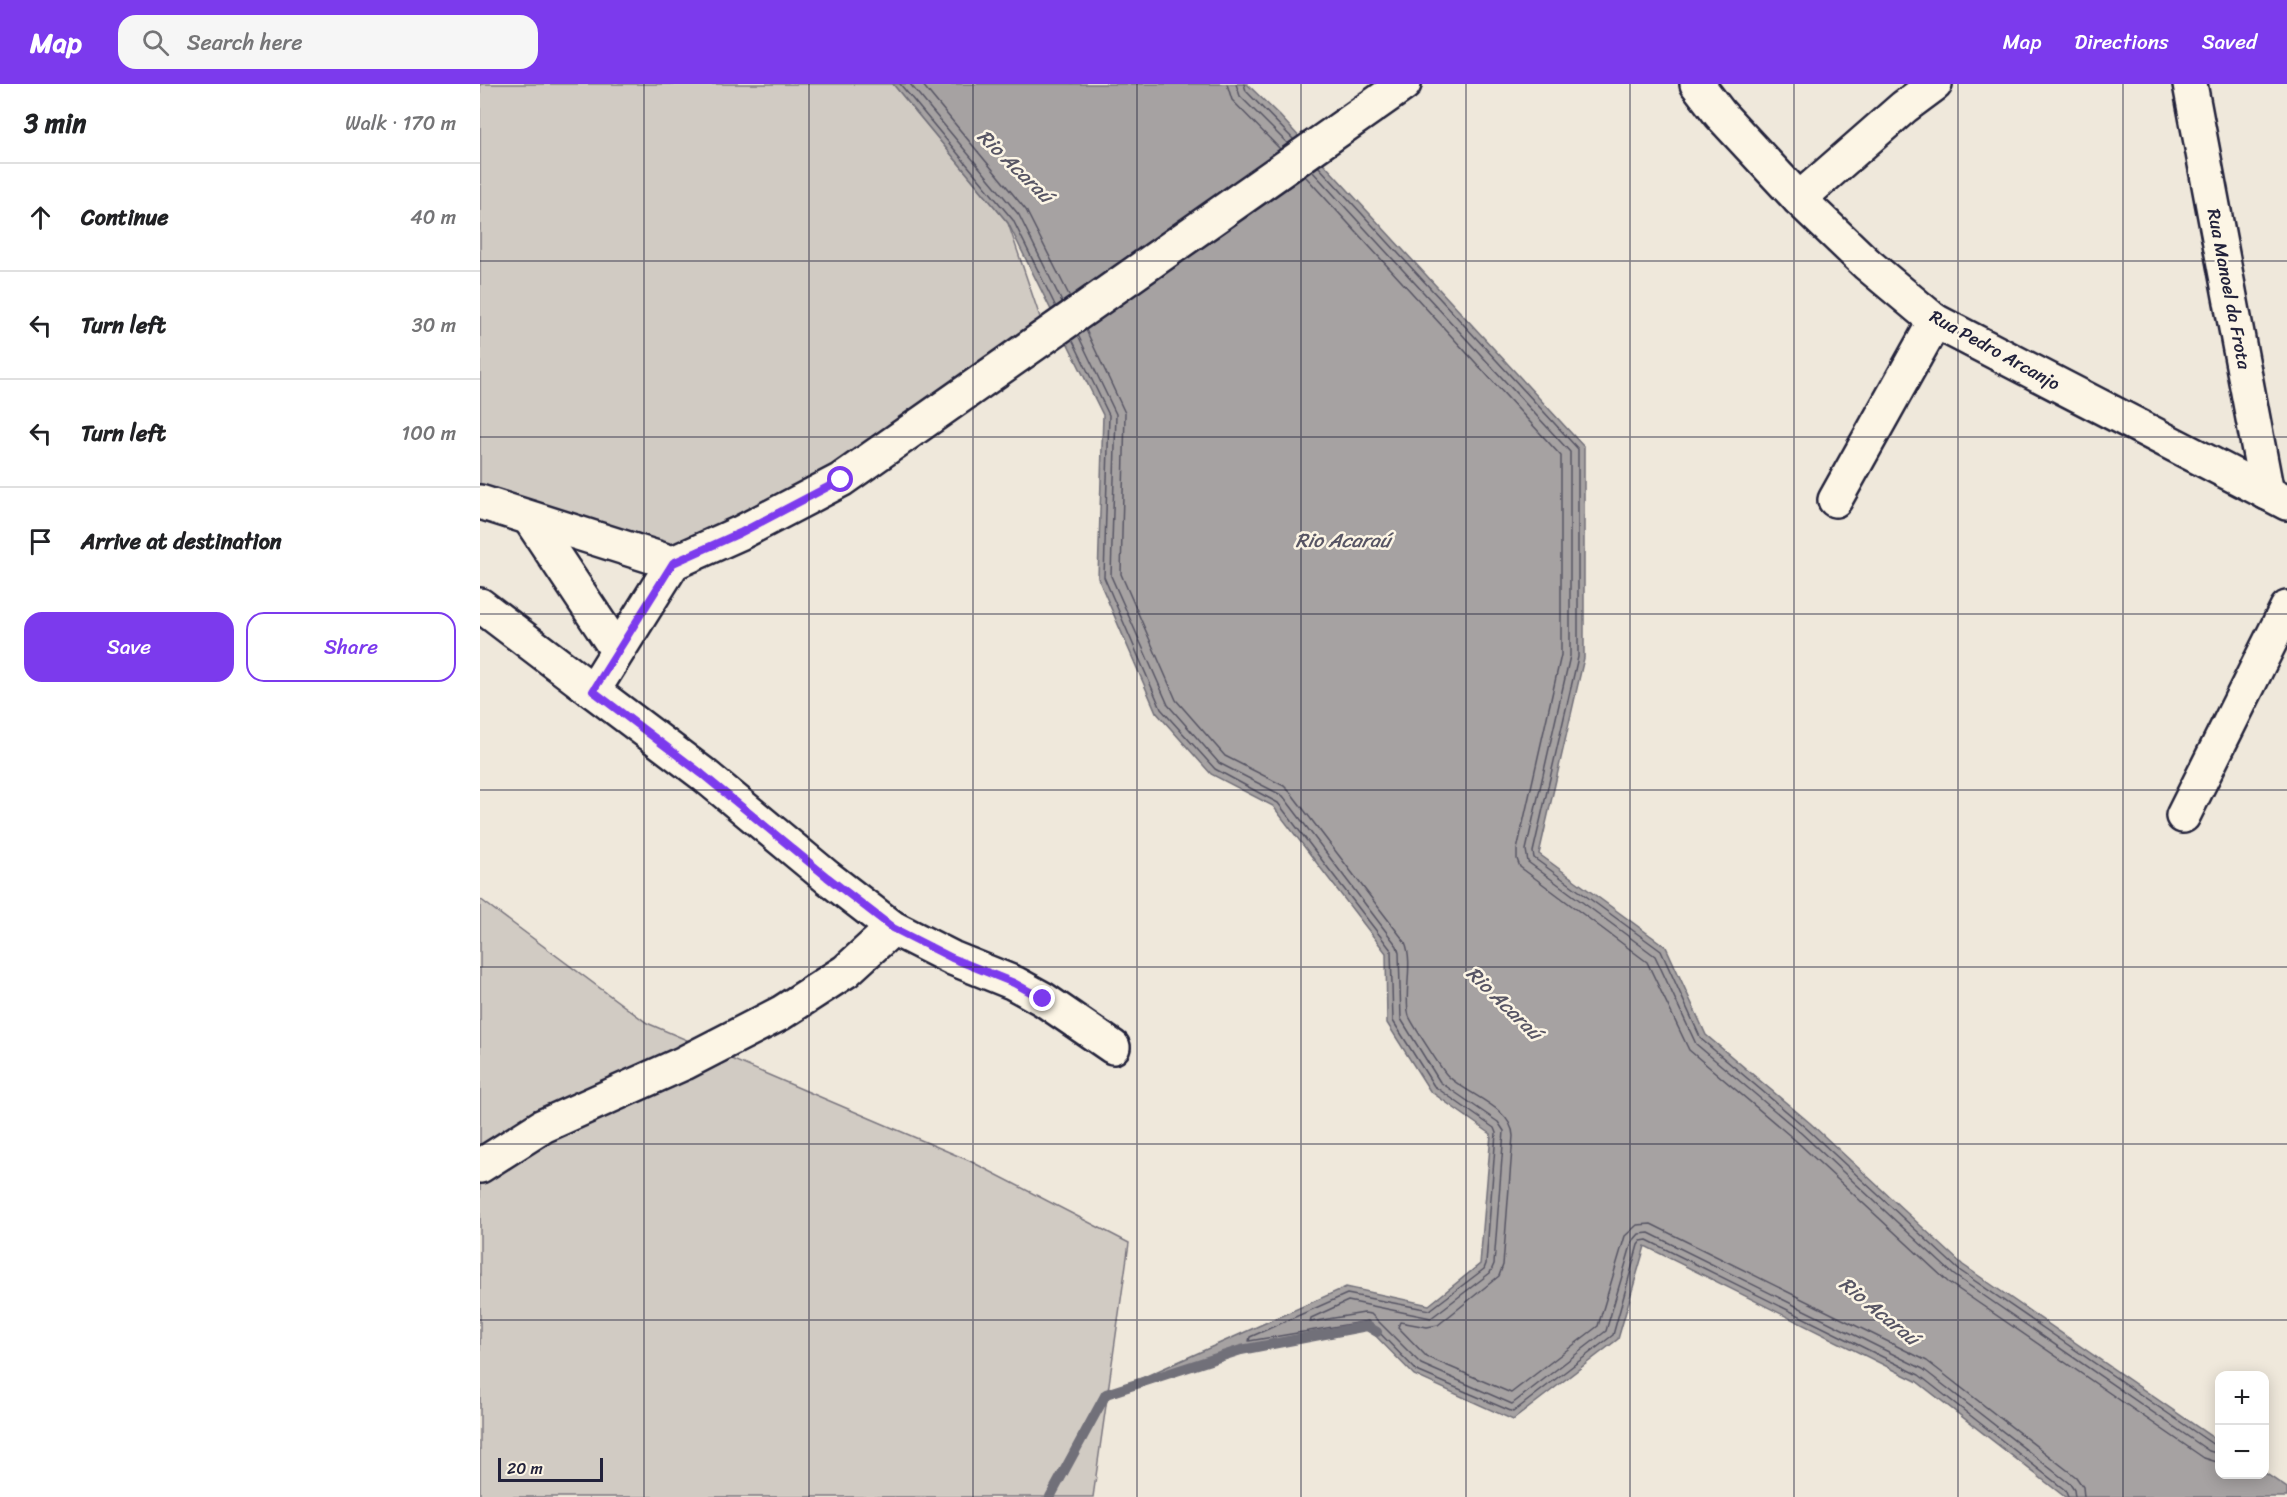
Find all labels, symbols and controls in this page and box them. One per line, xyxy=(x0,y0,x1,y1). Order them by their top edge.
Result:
search box xyxy=(118,15,538,69)
text: Map xyxy=(30,18,82,67)
text: Search here xyxy=(187,23,303,62)
text: Map xyxy=(2003,23,2041,61)
text: Directions xyxy=(2074,23,2169,61)
text: Saved xyxy=(2202,23,2257,61)
icon: search xyxy=(139,26,172,59)
text: 3 min xyxy=(24,100,86,146)
text: Walk · 170 m xyxy=(345,106,456,141)
water label: Rio Acaraú xyxy=(969,120,1064,215)
text: Continue xyxy=(81,198,169,237)
text: 40 m xyxy=(410,200,456,235)
icon: ahead xyxy=(24,201,57,234)
street label: Rua Manoel da Frota xyxy=(2198,206,2260,373)
street label: Rua Pedro Arcanjo xyxy=(1924,301,2066,399)
text: Turn left xyxy=(81,306,166,345)
text: 30 m xyxy=(412,308,456,343)
icon: left xyxy=(24,309,57,342)
text: Turn left xyxy=(81,414,166,453)
text: 100 m xyxy=(402,416,456,451)
icon: left xyxy=(24,417,57,450)
route start xyxy=(827,466,853,492)
text: Arrive at destination xyxy=(81,522,282,561)
water label: Rio Acaraú xyxy=(1295,523,1395,558)
icon: arrive xyxy=(24,525,57,558)
button: Save xyxy=(24,612,234,682)
button: Share xyxy=(246,612,456,682)
water label: Rio Acaraú xyxy=(1458,957,1553,1052)
route end xyxy=(1029,985,1055,1011)
water label: Rio Acaraú xyxy=(1831,1267,1930,1357)
map controls xyxy=(2215,1371,2269,1479)
button: + xyxy=(2215,1371,2269,1425)
button: − xyxy=(2215,1425,2269,1479)
text: 20 m xyxy=(507,1454,543,1483)
scale bar xyxy=(498,1455,603,1482)

